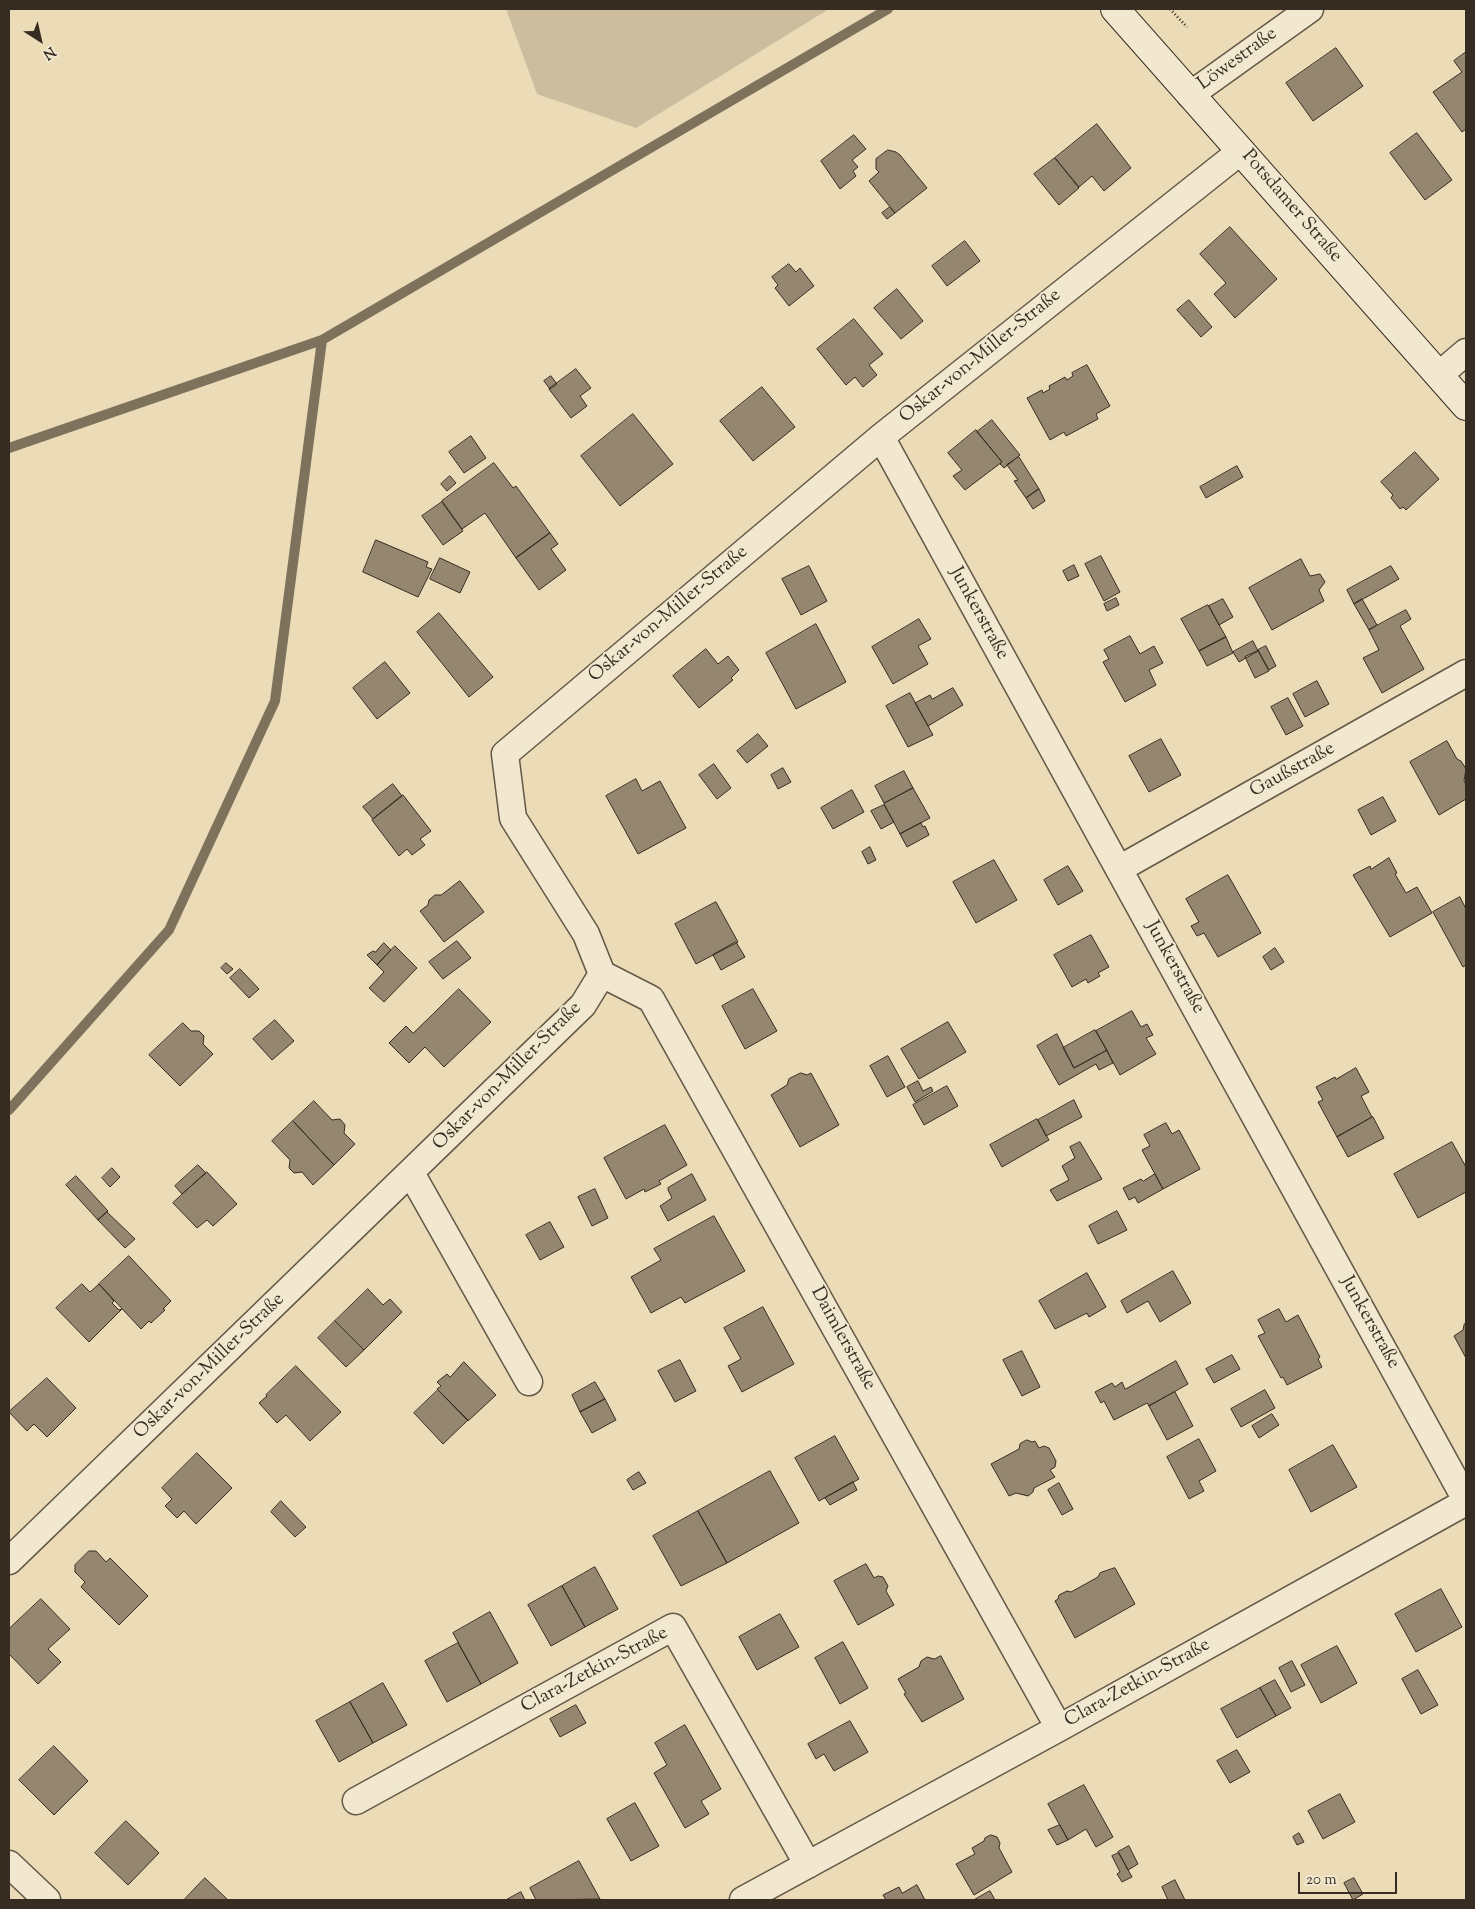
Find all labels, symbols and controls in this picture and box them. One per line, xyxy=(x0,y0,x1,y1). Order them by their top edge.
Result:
north arrow xyxy=(15,15,65,65)
street label: Löwestraße xyxy=(1194,24,1282,96)
text: N xyxy=(38,41,59,64)
street label: Potsdamer Straße xyxy=(1236,146,1346,268)
street label: Oskar-von-Miller-Straße xyxy=(896,285,1066,429)
street label: Oskar-von-Miller-Straße xyxy=(585,542,753,688)
street label: Junkerstraße xyxy=(943,564,1013,664)
street label: Gaußstraße xyxy=(1246,738,1340,804)
street label: Junkerstraße xyxy=(1139,918,1209,1018)
street label: Oskar-von-Miller-Straße xyxy=(429,998,587,1156)
street label: Junkerstraße xyxy=(1334,1273,1404,1373)
street label: Daimlerstraße xyxy=(804,1283,880,1395)
street label: Oskar-von-Miller-Straße xyxy=(130,1289,290,1445)
street label: Clara-Zetkin-Straße xyxy=(518,1623,672,1719)
street label: Clara-Zetkin-Straße xyxy=(1061,1635,1215,1733)
scale bar xyxy=(1300,1862,1399,1894)
text: 20 m xyxy=(1306,1870,1337,1891)

